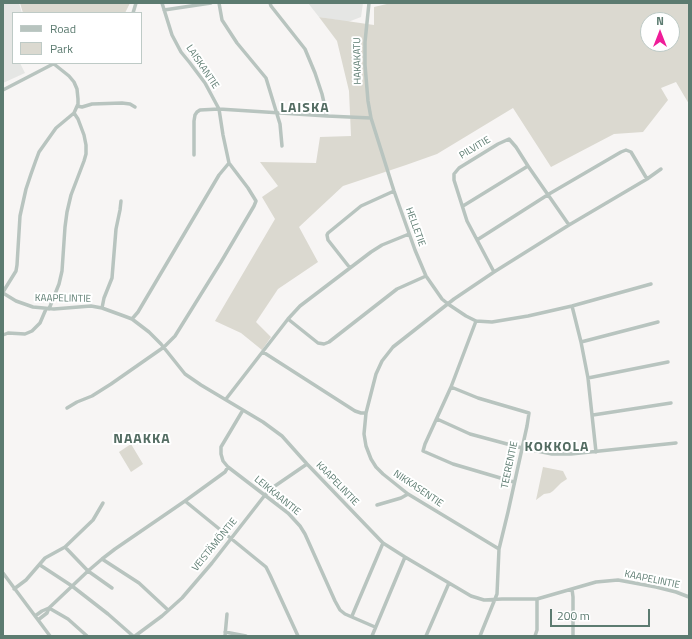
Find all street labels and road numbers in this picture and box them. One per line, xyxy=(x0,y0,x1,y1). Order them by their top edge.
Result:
street label: HAKAKATU xyxy=(352,37,364,85)
street label: LAISKANTIE xyxy=(183,43,221,91)
street label: PILVITIE xyxy=(457,134,493,162)
street label: HELLETIE xyxy=(402,206,428,248)
street label: KAAPELINTIE xyxy=(35,293,91,305)
street label: TEERENTIE xyxy=(499,440,521,490)
street label: KAAPELINTIE xyxy=(313,460,361,508)
street label: NIKKASENTIE xyxy=(391,468,445,510)
street label: LEIKKAANTIE xyxy=(251,474,303,518)
street label: VEISTÄMÖNTIE xyxy=(190,516,240,574)
street label: KAAPELINTIE xyxy=(623,568,681,592)

